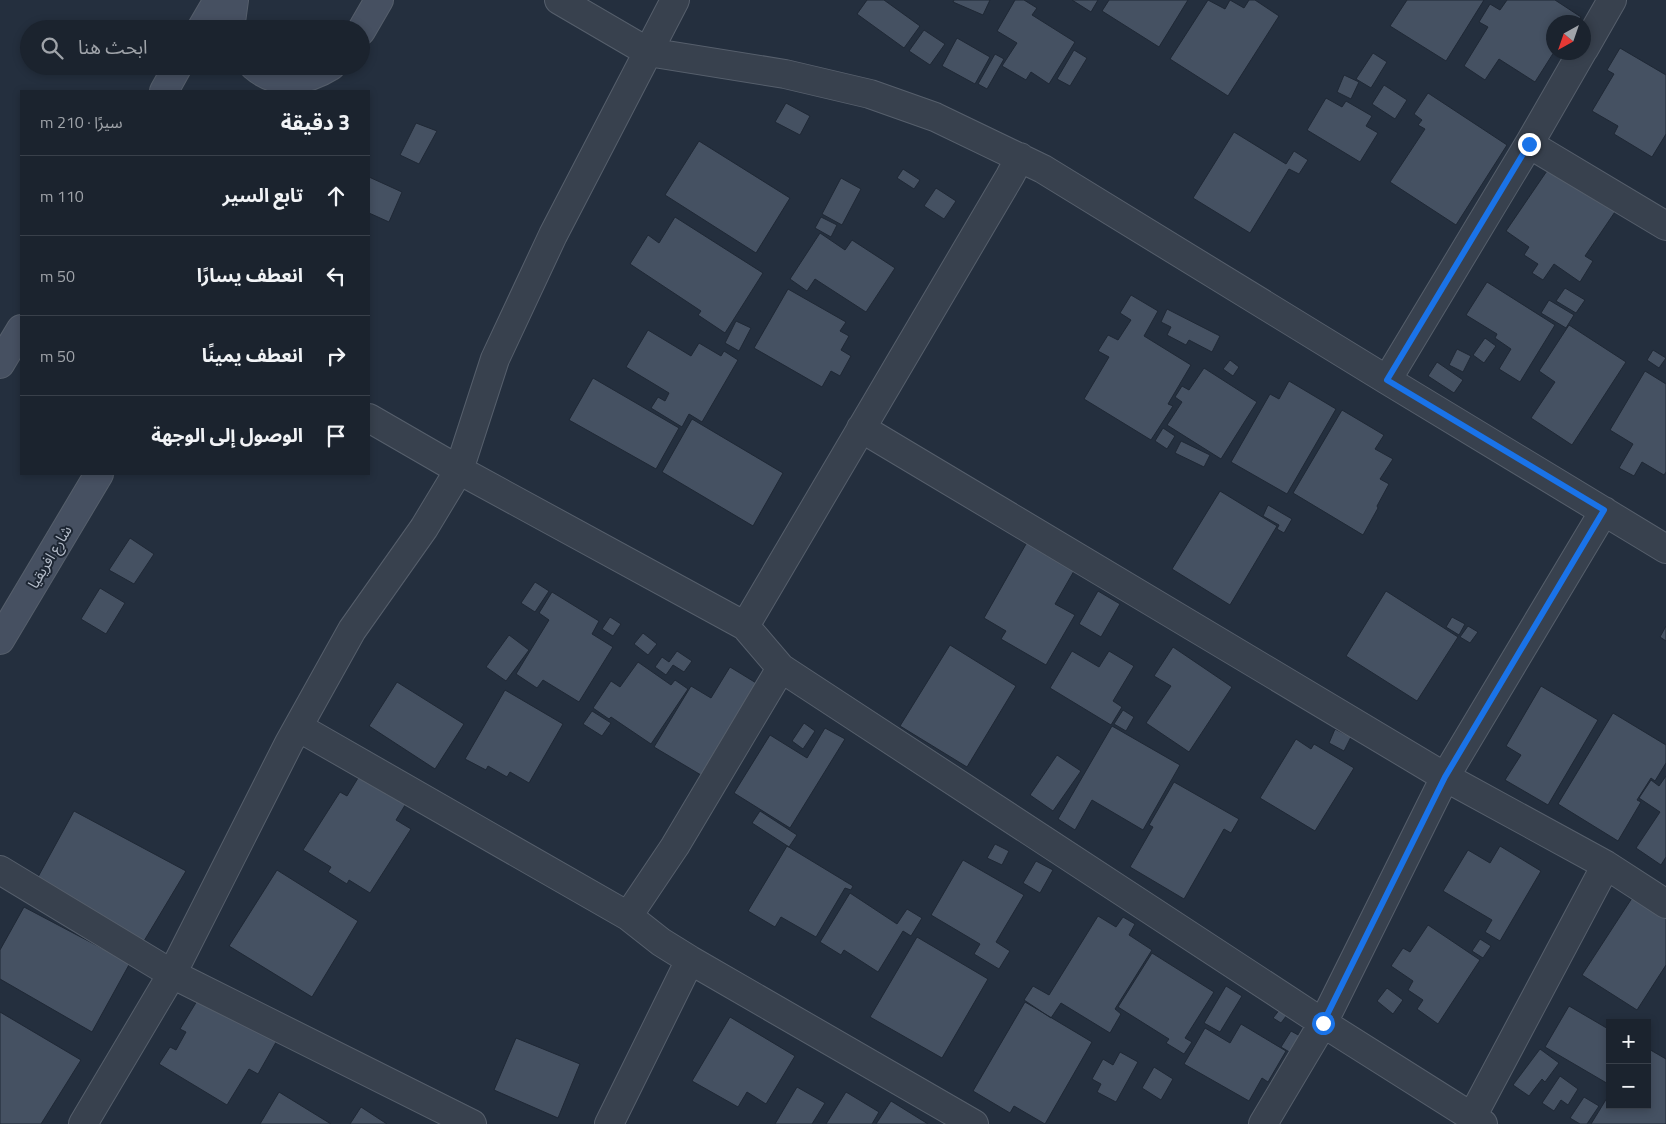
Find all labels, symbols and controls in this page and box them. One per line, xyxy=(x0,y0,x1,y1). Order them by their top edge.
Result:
north arrow xyxy=(1546,15,1591,60)
search box xyxy=(20,20,370,75)
text: ابحث هنا xyxy=(78,32,148,61)
icon: search xyxy=(38,34,66,62)
text: 3 دقيقة xyxy=(281,106,350,138)
text: سيرًا · 210 m xyxy=(40,110,123,134)
route end xyxy=(1518,133,1541,156)
text: تابع السير xyxy=(223,180,303,209)
icon: ahead xyxy=(322,182,350,210)
text: 110 m xyxy=(40,184,84,208)
text: انعطف يسارًا xyxy=(197,260,303,289)
icon: left xyxy=(322,262,350,290)
text: 50 m xyxy=(40,264,75,288)
text: انعطف يمينًا xyxy=(202,340,303,369)
icon: right xyxy=(322,342,350,370)
text: 50 m xyxy=(40,344,75,368)
text: الوصول إلى الوجهة xyxy=(151,420,303,449)
icon: arrive xyxy=(322,422,350,450)
street label: شارع افريقيا xyxy=(22,521,78,593)
route start xyxy=(1312,1012,1335,1035)
map controls xyxy=(1606,1019,1651,1109)
button: + xyxy=(1606,1019,1651,1064)
button: − xyxy=(1606,1064,1651,1109)

